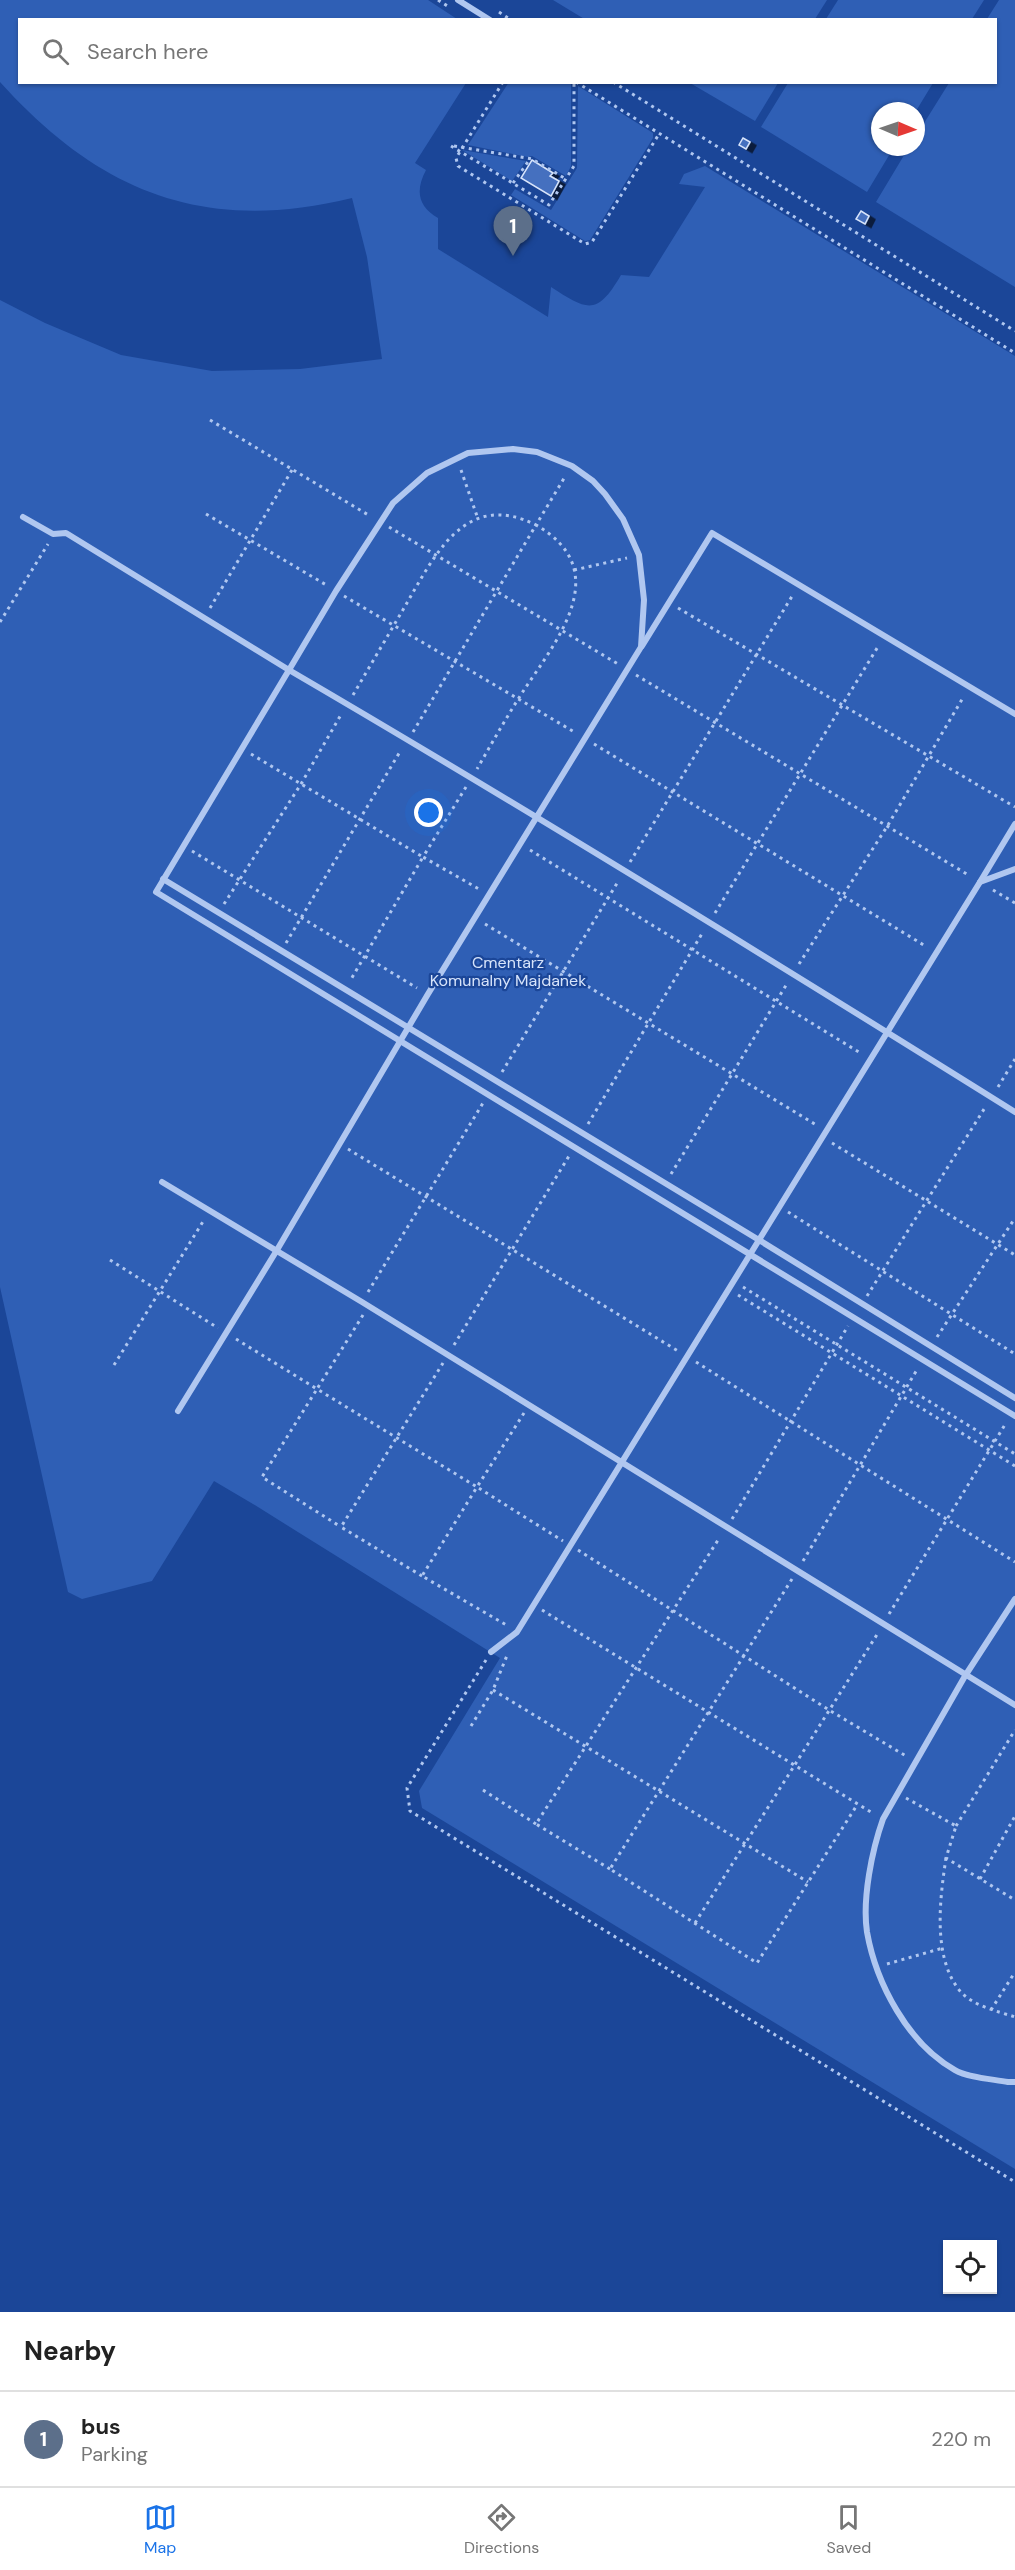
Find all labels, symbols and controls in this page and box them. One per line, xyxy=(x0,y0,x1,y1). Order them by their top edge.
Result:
search box xyxy=(18,18,997,84)
icon: search xyxy=(39,35,72,68)
text: Search here xyxy=(87,37,208,66)
north arrow xyxy=(871,102,925,156)
pin: 1 xyxy=(494,206,532,256)
your location xyxy=(414,798,443,827)
park label: Cmentarz Komunalny Majdanek xyxy=(430,952,586,991)
map controls xyxy=(943,2240,997,2294)
button: locate xyxy=(943,2240,997,2294)
text: Nearby xyxy=(24,2334,116,2368)
text: bus xyxy=(81,2412,121,2441)
text: 1 xyxy=(40,2426,47,2452)
text: 220 m xyxy=(931,2426,991,2452)
text: Parking xyxy=(81,2441,148,2467)
tab: Map xyxy=(144,2501,177,2558)
tab: Directions xyxy=(464,2501,539,2558)
tab: Saved xyxy=(827,2501,871,2558)

